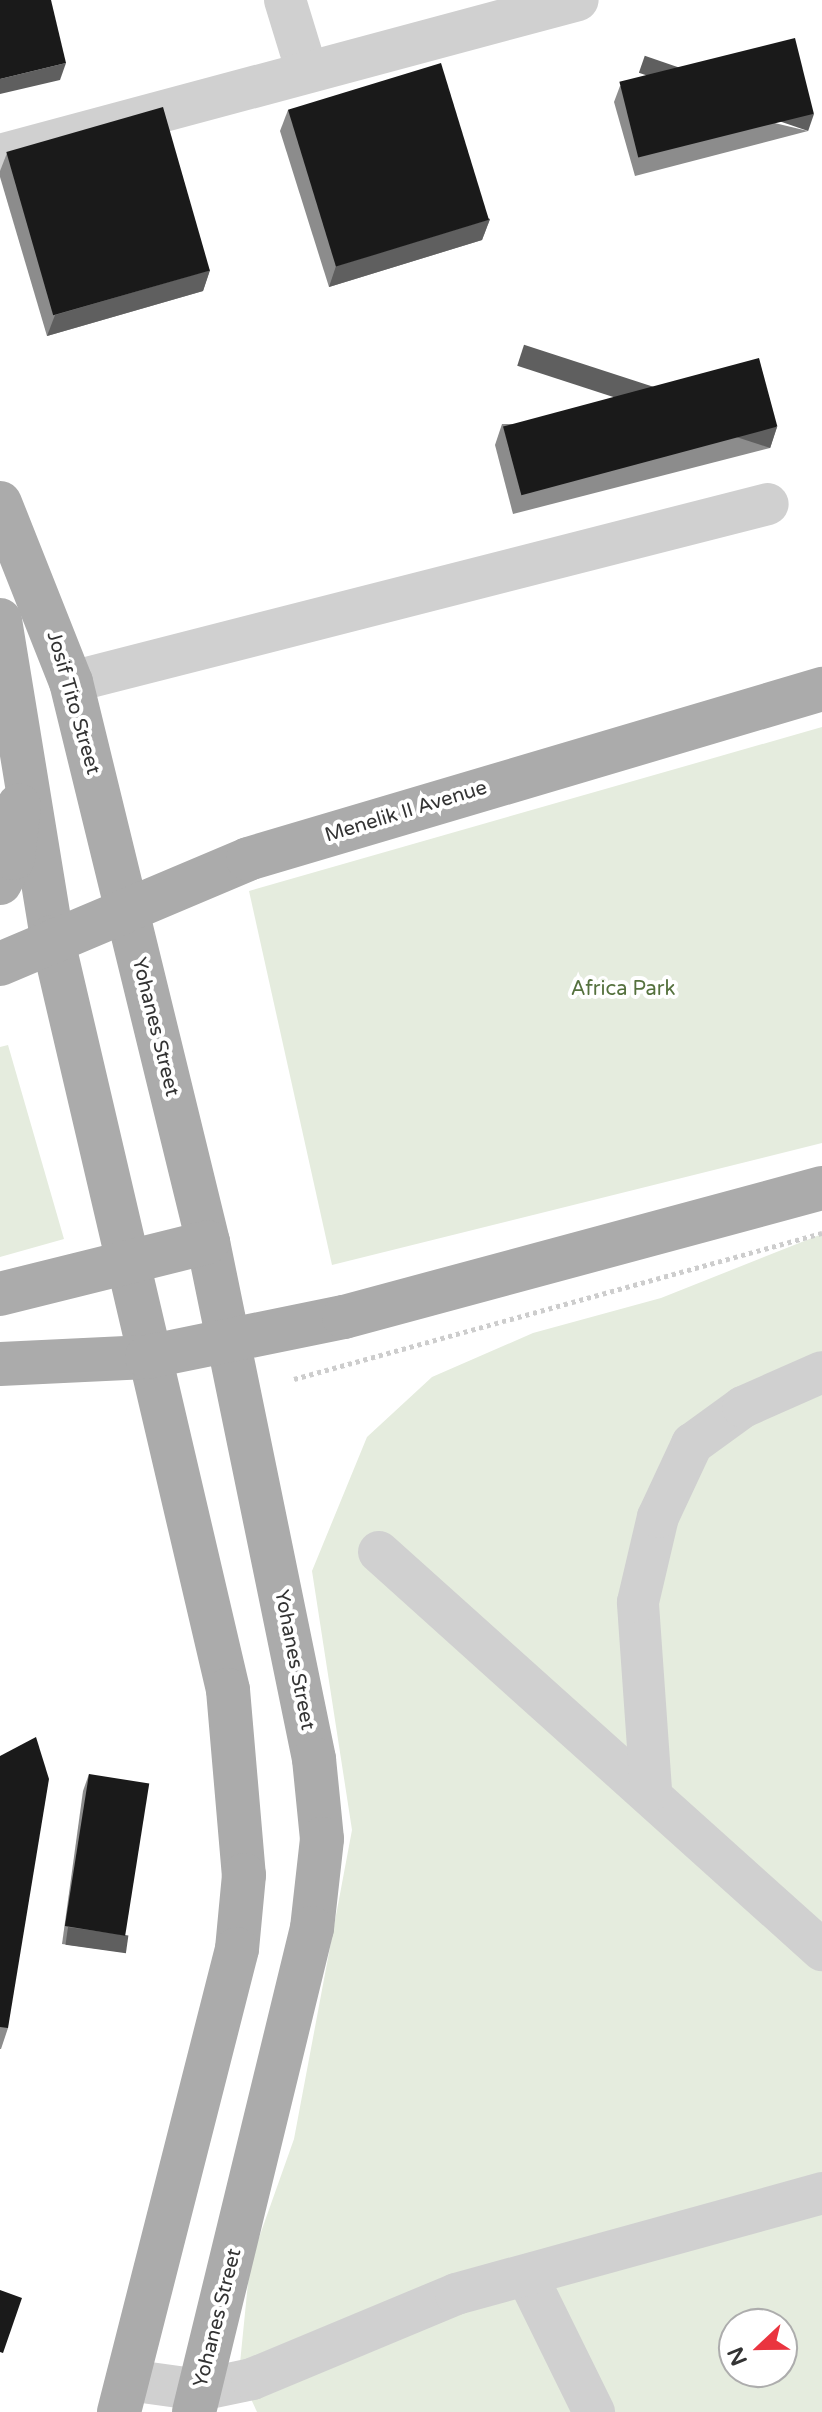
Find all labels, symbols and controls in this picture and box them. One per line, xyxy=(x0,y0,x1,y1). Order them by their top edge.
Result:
street label: Josif Tito Street xyxy=(41,629,105,777)
street label: Menelik II Avenue xyxy=(322,776,490,848)
street label: Yohanes Street xyxy=(126,955,184,1099)
park label: Africa Park xyxy=(571,977,675,1001)
street label: Yohanes Street xyxy=(269,1588,319,1732)
street label: Yohanes Street xyxy=(189,2246,247,2390)
north arrow xyxy=(718,2308,798,2388)
text: N xyxy=(722,2343,753,2369)

